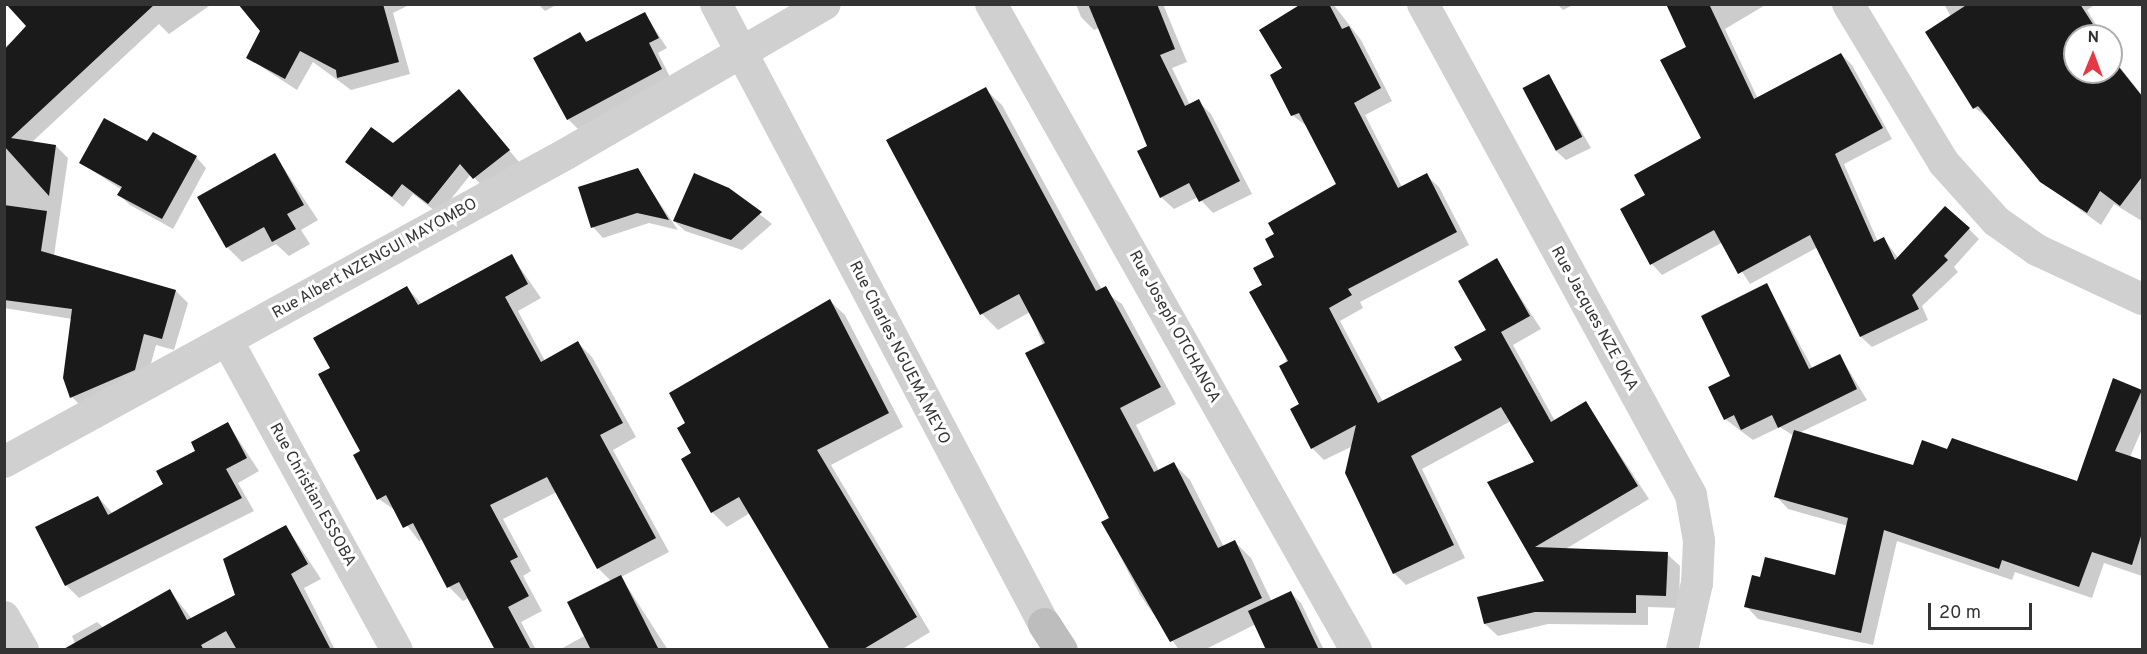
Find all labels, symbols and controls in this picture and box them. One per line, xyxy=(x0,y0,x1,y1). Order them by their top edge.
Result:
north arrow xyxy=(2063,24,2123,84)
text: N xyxy=(2087,28,2099,48)
street label: Rue Albert NZENGUI MAYOMBO xyxy=(269,194,481,324)
street label: Rue Jacques NZE OKA xyxy=(1546,243,1642,395)
street label: Rue Joseph OTCHANGA xyxy=(1124,247,1224,407)
street label: Rue Charles NGUEMA MEYO xyxy=(844,258,954,448)
street label: Rue Christian ESSOBA xyxy=(265,420,359,570)
scale bar xyxy=(1931,591,2034,629)
text: 20 m xyxy=(1939,602,1981,625)

